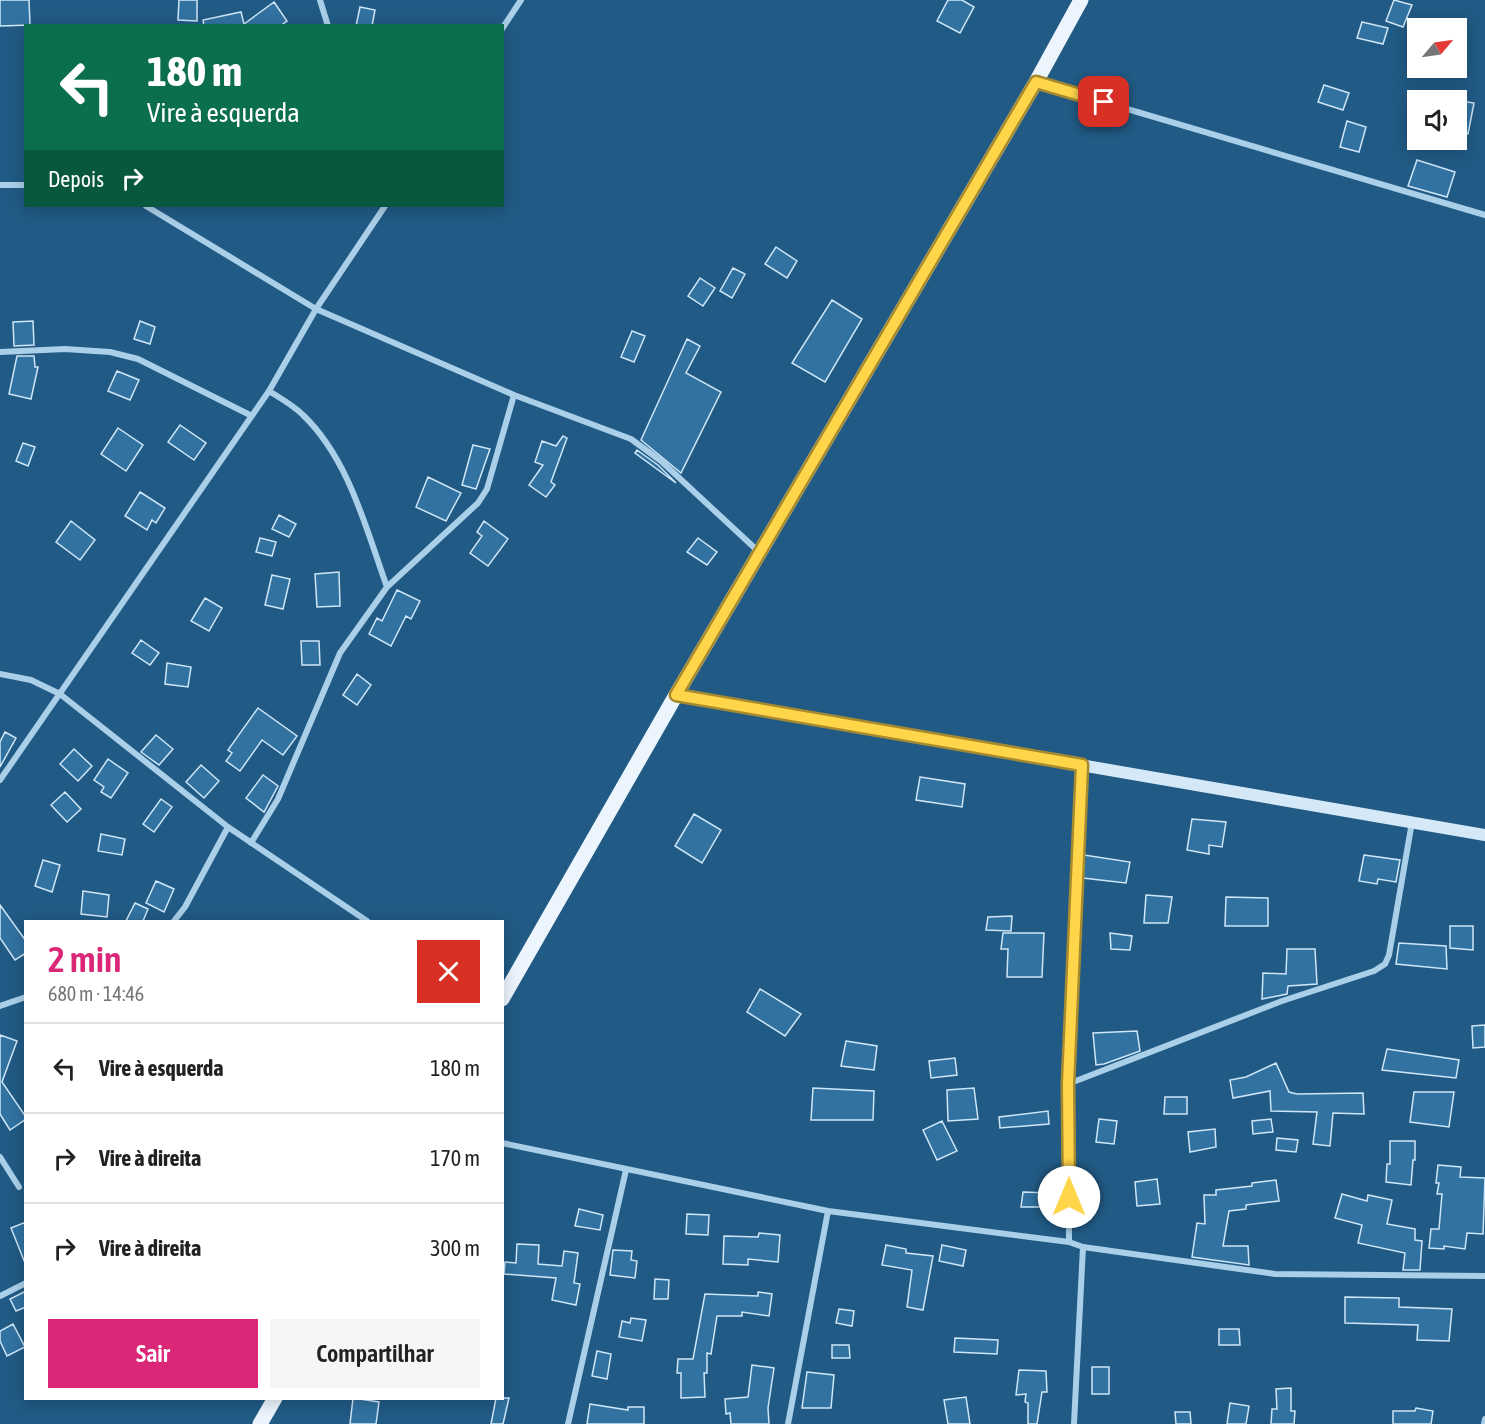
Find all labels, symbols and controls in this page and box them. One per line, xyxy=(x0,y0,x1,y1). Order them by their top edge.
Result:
north arrow xyxy=(1407,18,1467,78)
map controls xyxy=(1407,18,1467,150)
text: 180 m xyxy=(147,47,242,95)
icon: left xyxy=(48,48,126,126)
pin xyxy=(1078,76,1129,127)
icon: arrive xyxy=(1087,85,1120,118)
button: sound xyxy=(1407,90,1467,150)
text: Vire à esquerda xyxy=(147,97,300,128)
icon: right xyxy=(116,162,149,195)
text: Depois xyxy=(48,166,104,192)
text: 2 min xyxy=(48,938,122,980)
button: close xyxy=(417,940,480,1003)
text: 680 m · 14:46 xyxy=(48,982,144,1005)
icon: left xyxy=(48,1052,81,1085)
text: Vire à esquerda xyxy=(99,1055,224,1081)
text: 180 m xyxy=(430,1055,480,1081)
icon: right xyxy=(48,1142,81,1175)
text: Vire à direita xyxy=(99,1145,201,1171)
text: 170 m xyxy=(430,1145,480,1171)
position arrow xyxy=(1037,1165,1101,1229)
icon: right xyxy=(48,1232,81,1265)
text: Vire à direita xyxy=(99,1235,201,1261)
text: 300 m xyxy=(430,1235,480,1261)
button: Sair xyxy=(48,1319,258,1388)
button: Compartilhar xyxy=(270,1319,480,1388)

